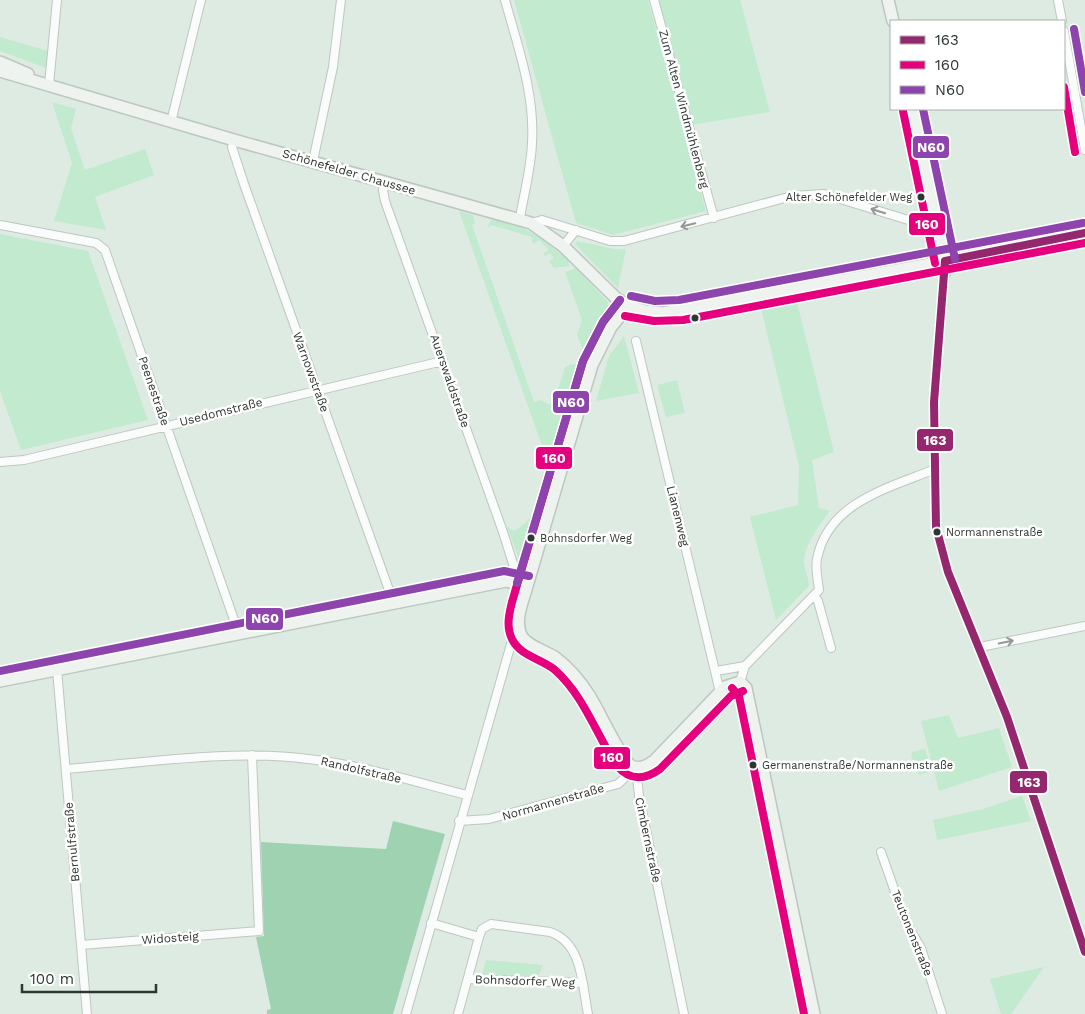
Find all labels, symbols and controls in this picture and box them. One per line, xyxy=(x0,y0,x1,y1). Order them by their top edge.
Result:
legend xyxy=(890,20,1065,110)
street label: Zum Alten Windmühlenberg xyxy=(656,28,712,190)
text: 163 xyxy=(935,31,959,49)
text: 160 xyxy=(935,56,959,74)
text: N60 xyxy=(935,81,964,99)
line badge: N60 xyxy=(912,135,950,159)
text: N60 xyxy=(917,139,945,155)
street label: Schönefelder Chaussee xyxy=(281,146,417,198)
place label: Alter Schönefelder Weg xyxy=(786,191,912,204)
marker: Alter Schönefelder Weg xyxy=(916,192,926,202)
one-way arrow xyxy=(871,206,887,216)
line badge: 160 xyxy=(908,212,946,236)
text: 160 xyxy=(915,216,939,232)
one-way arrow xyxy=(680,221,696,230)
unlabelled marker xyxy=(690,313,700,323)
street label: Warnowstraße xyxy=(290,330,332,414)
street label: Auerswaldstraße xyxy=(427,332,473,430)
street label: Peenestraße xyxy=(136,354,172,428)
line badge: N60 xyxy=(552,390,590,414)
text: N60 xyxy=(557,394,585,410)
street label: Usedomstraße xyxy=(178,395,264,429)
line badge: 163 xyxy=(916,428,954,452)
text: 163 xyxy=(924,432,946,448)
line badge: 160 xyxy=(535,446,573,470)
text: 160 xyxy=(542,450,566,466)
street label: Lianenweg xyxy=(664,484,692,548)
place label: Normannenstraße xyxy=(946,526,1043,539)
marker: Normannenstraße xyxy=(932,527,942,537)
place label: Bohnsdorfer Weg xyxy=(540,532,632,545)
marker: Bohnsdorfer Weg xyxy=(526,533,536,543)
line badge: N60 xyxy=(245,607,284,631)
text: N60 xyxy=(251,610,279,626)
one-way arrow xyxy=(997,636,1013,646)
line badge: 160 xyxy=(593,746,631,770)
text: 160 xyxy=(600,749,624,765)
street label: Randolfstraße xyxy=(319,754,403,786)
place label: Germanenstraße/Normannenstraße xyxy=(762,759,953,772)
marker: Germanenstraße/Normannenstraße xyxy=(748,760,758,770)
line badge: 163 xyxy=(1009,770,1048,794)
text: 163 xyxy=(1018,774,1040,790)
street label: Normannenstraße xyxy=(500,781,606,823)
street label: Cimbernstraße xyxy=(632,796,664,884)
street label: Bernulfstraße xyxy=(62,801,82,882)
street label: Teutonenstraße xyxy=(888,888,936,978)
street label: Widosteig xyxy=(141,929,200,947)
scale bar xyxy=(22,962,156,994)
text: 100 m xyxy=(30,970,74,988)
street label: Bohnsdorfer Weg xyxy=(475,972,576,990)

